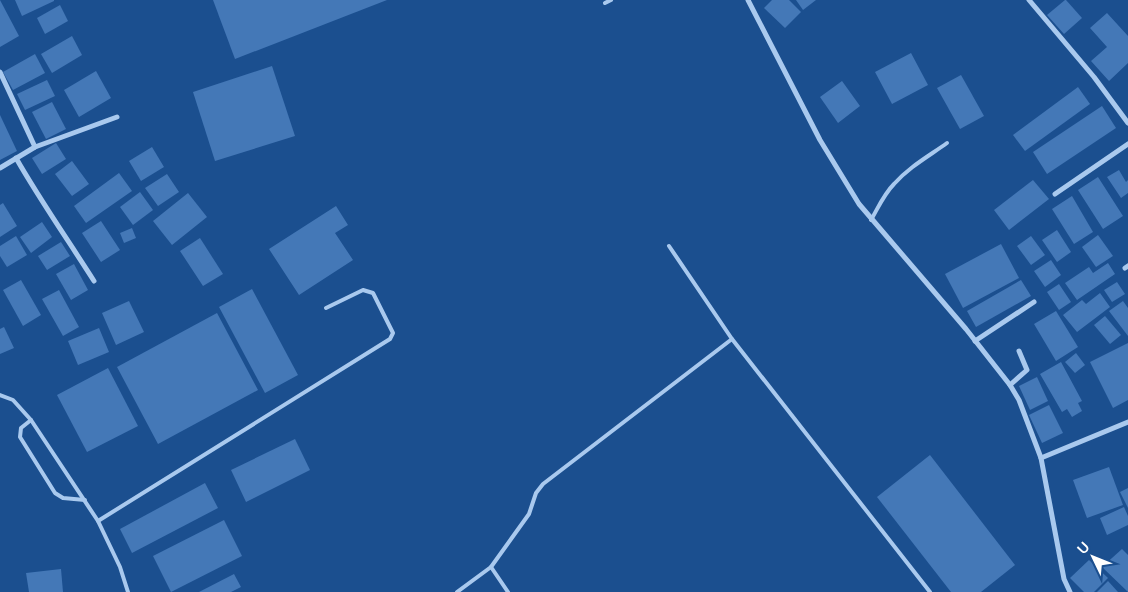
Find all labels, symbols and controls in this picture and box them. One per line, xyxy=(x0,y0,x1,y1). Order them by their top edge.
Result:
north arrow xyxy=(1068,532,1118,582)
text: U xyxy=(1073,538,1093,557)

